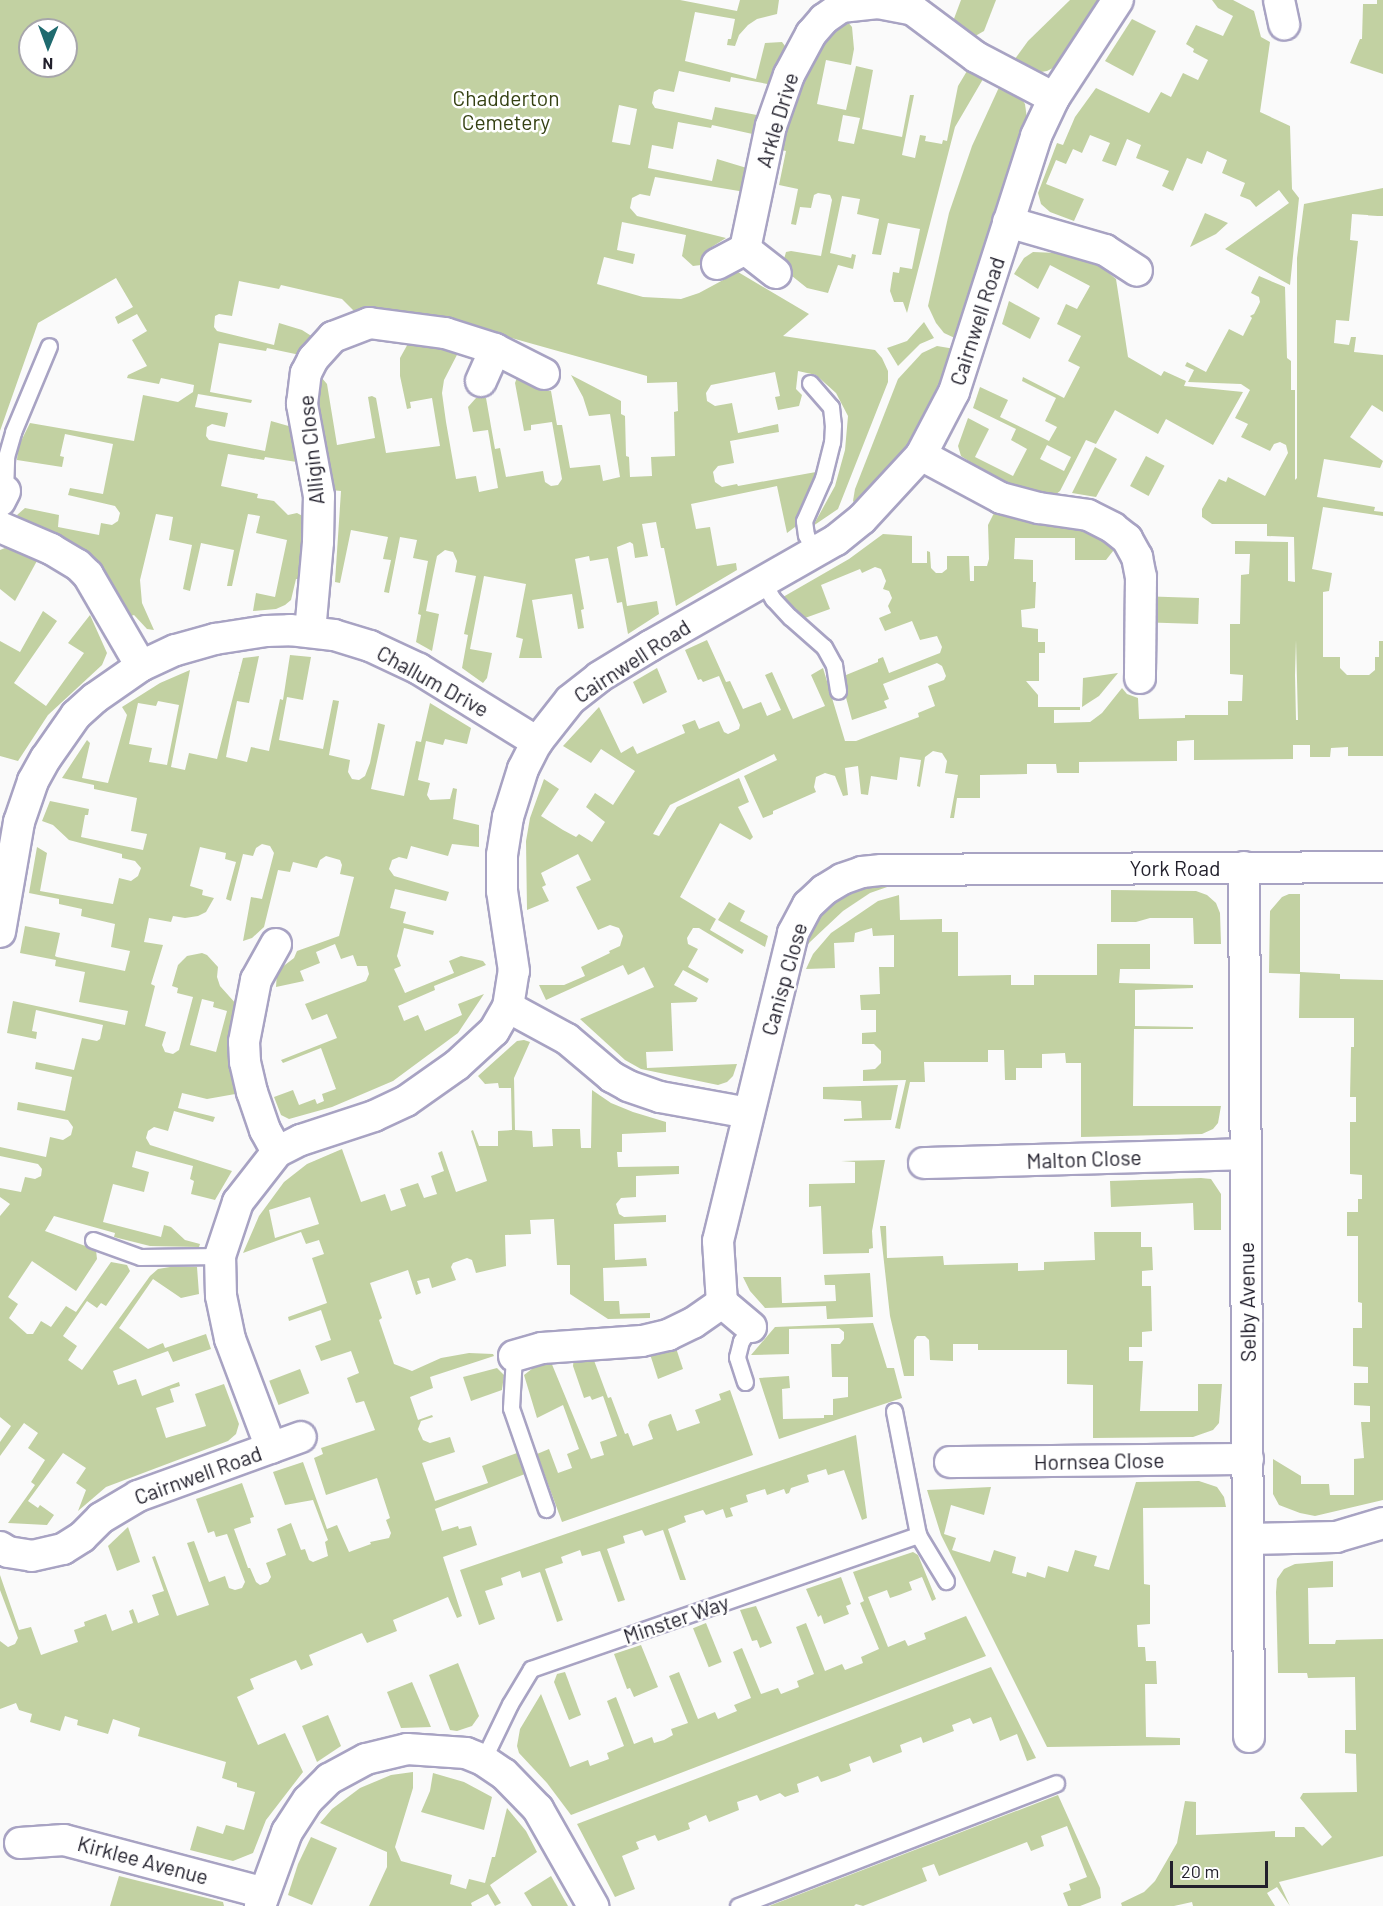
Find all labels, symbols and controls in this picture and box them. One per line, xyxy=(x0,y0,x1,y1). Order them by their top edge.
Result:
north arrow xyxy=(18,18,78,78)
text: N xyxy=(42,55,53,74)
street label: Arkle Drive xyxy=(751,69,803,171)
park label: Chadderton Cemetery xyxy=(453,85,559,135)
street label: Cairnwell Road xyxy=(944,254,1010,388)
street label: Alligin Close xyxy=(293,394,329,506)
street label: Cairnwell Road xyxy=(569,614,695,708)
street label: Challum Drive xyxy=(373,640,493,722)
street label: York Road xyxy=(1130,855,1220,881)
street label: Canisp Close xyxy=(756,920,812,1038)
street label: Malton Close xyxy=(1026,1144,1142,1174)
street label: Selby Avenue xyxy=(1233,1242,1261,1362)
street label: Cairnwell Road xyxy=(131,1440,265,1510)
street label: Hornsea Close xyxy=(1034,1447,1164,1475)
street label: Minster Way xyxy=(620,1589,732,1649)
street label: Kirklee Avenue xyxy=(75,1830,211,1890)
scale bar xyxy=(1173,1849,1270,1887)
text: 20 m xyxy=(1181,1860,1219,1882)

